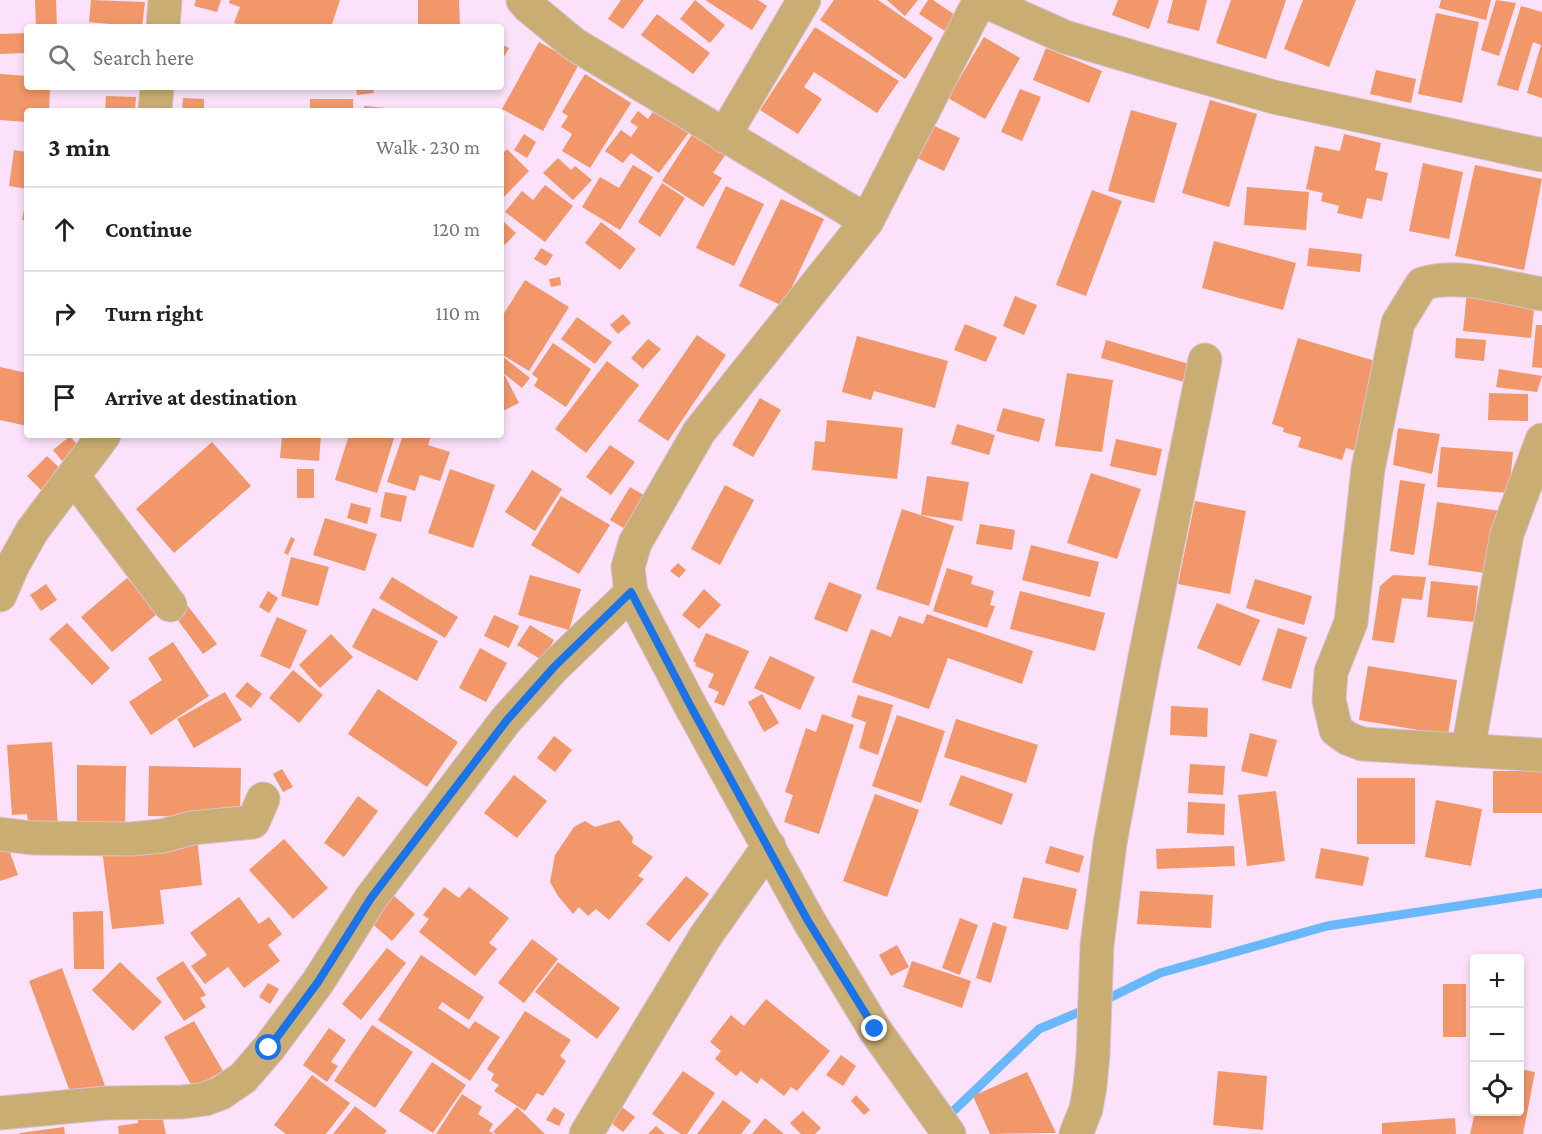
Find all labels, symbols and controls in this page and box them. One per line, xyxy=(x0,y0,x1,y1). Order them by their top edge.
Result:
search box xyxy=(24,24,504,90)
icon: search xyxy=(45,41,78,74)
text: Search here xyxy=(93,45,194,70)
text: 3 min xyxy=(48,133,110,162)
text: Walk · 230 m xyxy=(376,136,480,158)
icon: ahead xyxy=(48,213,81,246)
text: Continue xyxy=(105,217,192,242)
text: 120 m xyxy=(433,218,480,240)
icon: right xyxy=(48,297,81,330)
text: Turn right xyxy=(105,301,203,326)
text: 110 m xyxy=(436,302,480,324)
icon: arrive xyxy=(48,381,81,414)
text: Arrive at destination xyxy=(105,385,297,410)
map controls xyxy=(1470,954,1524,1116)
button: + xyxy=(1470,954,1524,1008)
button: − xyxy=(1470,1008,1524,1062)
route end xyxy=(861,1015,887,1041)
route start xyxy=(255,1034,281,1060)
button: locate xyxy=(1470,1062,1524,1116)

